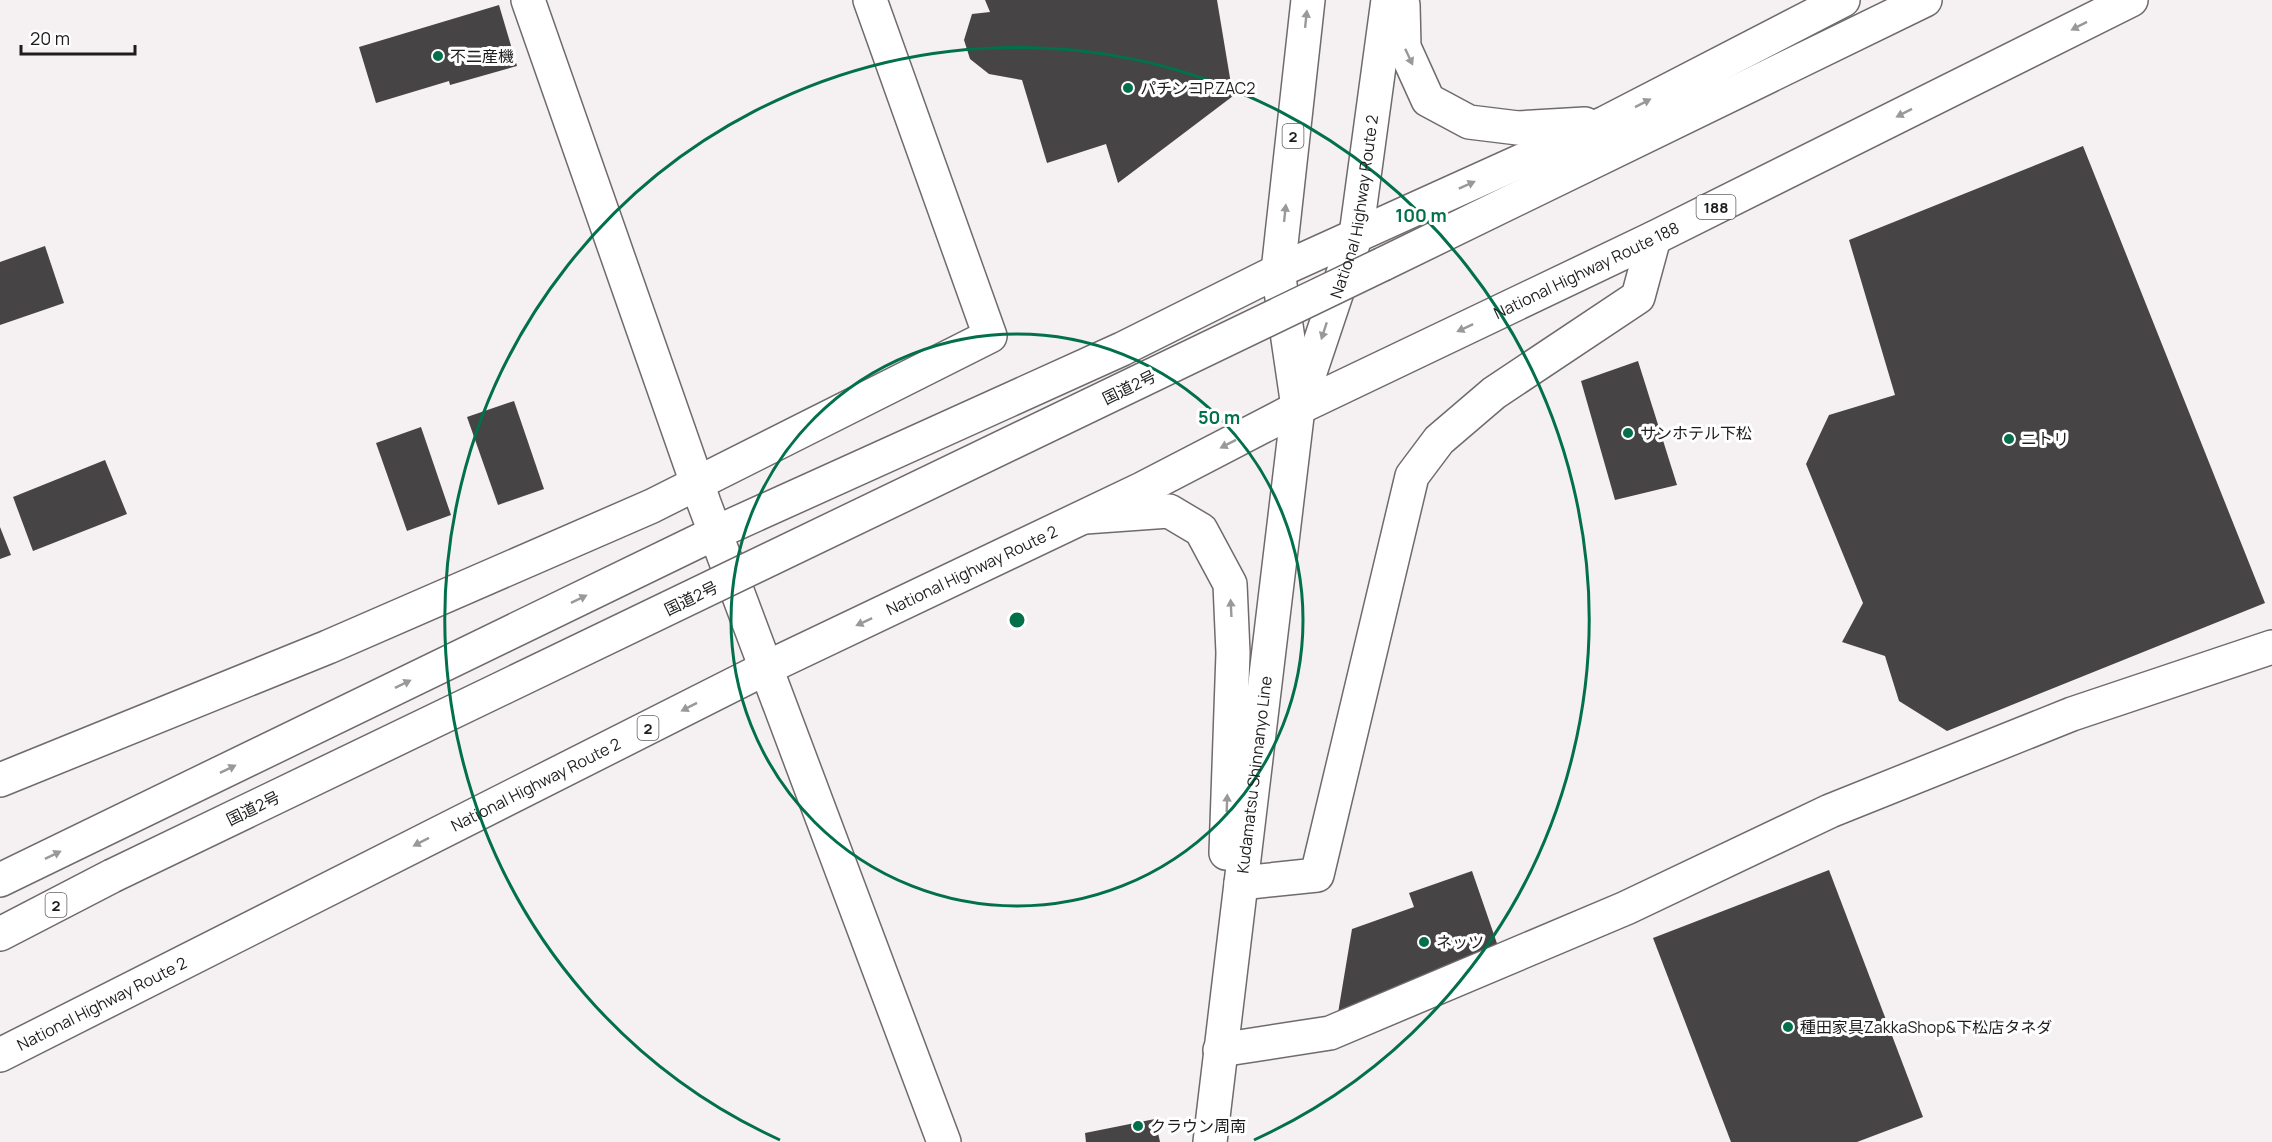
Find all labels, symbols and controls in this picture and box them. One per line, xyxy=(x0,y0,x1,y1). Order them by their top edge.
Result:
one-way arrow xyxy=(1301,10,1311,29)
scale bar xyxy=(21,18,135,56)
one-way arrow xyxy=(2070,21,2087,31)
text: 20 m xyxy=(30,26,70,50)
place label: 不二産機 xyxy=(450,45,514,67)
marker: 不二産機 xyxy=(431,49,445,63)
one-way arrow xyxy=(1404,49,1413,66)
place label: パチンコP.ZAC2 xyxy=(1140,77,1255,99)
marker: パチンコP.ZAC2 xyxy=(1121,81,1135,95)
one-way arrow xyxy=(1635,98,1652,108)
one-way arrow xyxy=(1896,109,1913,118)
street label: National Highway Route 2 xyxy=(1325,113,1383,301)
road number: 2 xyxy=(1282,124,1304,148)
one-way arrow xyxy=(1458,181,1475,190)
road number: 188 xyxy=(1696,195,1736,219)
one-way arrow xyxy=(1280,203,1289,222)
text: 100 m xyxy=(1395,203,1447,227)
street label: National Highway Route 188 xyxy=(1490,216,1683,324)
one-way arrow xyxy=(1319,322,1328,340)
one-way arrow xyxy=(1456,323,1474,333)
street label: 国道2号 xyxy=(1099,365,1159,409)
text: 50 m xyxy=(1198,405,1240,429)
place label: サンホテル下松 xyxy=(1640,422,1752,444)
marker: サンホテル下松 xyxy=(1621,426,1635,440)
place label: ニトリ xyxy=(2021,428,2069,450)
marker: ニトリ xyxy=(2002,432,2016,446)
one-way arrow xyxy=(1219,440,1236,449)
street label: National Highway Route 2 xyxy=(882,520,1061,620)
street label: 国道2号 xyxy=(661,576,721,620)
one-way arrow xyxy=(570,594,587,604)
one-way arrow xyxy=(1226,598,1235,617)
centre of rings xyxy=(1007,610,1027,630)
one-way arrow xyxy=(855,617,872,626)
street label: Kudamatsu Shinnanyo Line xyxy=(1231,675,1277,875)
one-way arrow xyxy=(395,680,412,689)
one-way arrow xyxy=(680,703,697,712)
road number: 2 xyxy=(638,716,658,740)
street label: National Highway Route 2 xyxy=(447,732,624,836)
one-way arrow xyxy=(219,765,237,775)
street label: 国道2号 xyxy=(223,786,283,830)
one-way arrow xyxy=(1222,793,1232,812)
one-way arrow xyxy=(412,838,429,847)
one-way arrow xyxy=(44,850,61,859)
road number: 2 xyxy=(46,893,66,917)
place label: ネッツ xyxy=(1436,931,1484,953)
marker: ネッツ xyxy=(1417,935,1431,949)
street label: National Highway Route 2 xyxy=(13,952,190,1056)
place label: 種田家具ZakkaShop&下松店タネダ xyxy=(1800,1016,2052,1038)
marker: 種田家具ZakkaShop&下松店タネダ xyxy=(1781,1020,1795,1034)
place label: クラウン周南 xyxy=(1150,1115,1246,1137)
marker: クラウン周南 xyxy=(1131,1119,1145,1133)

